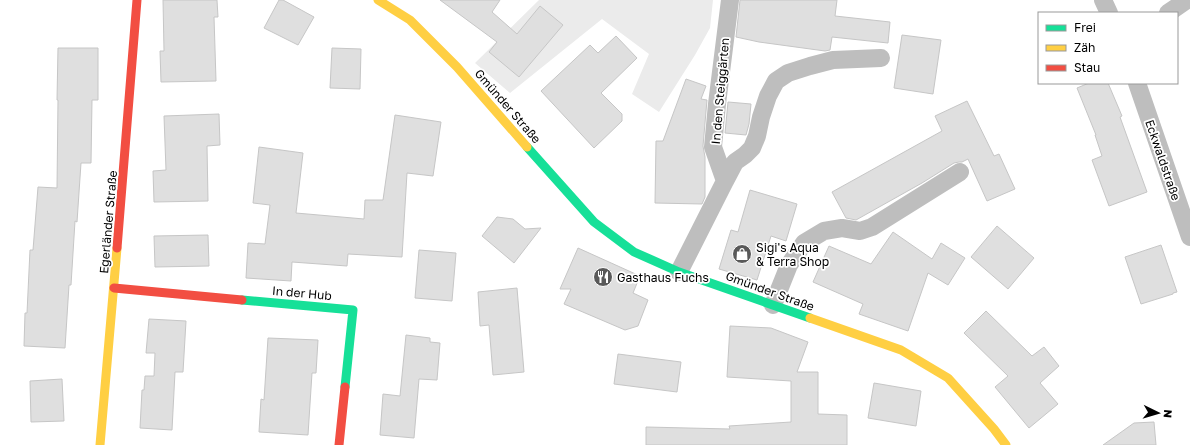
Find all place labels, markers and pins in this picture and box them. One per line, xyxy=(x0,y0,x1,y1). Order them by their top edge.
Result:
place label: Sigi's Aqua & Terra Shop xyxy=(756,240,829,269)
shop icon: Sigi's Aqua & Terra Shop xyxy=(731,243,753,265)
restaurant icon: Gasthaus Fuchs xyxy=(592,266,614,288)
place label: Gasthaus Fuchs xyxy=(617,270,709,285)

